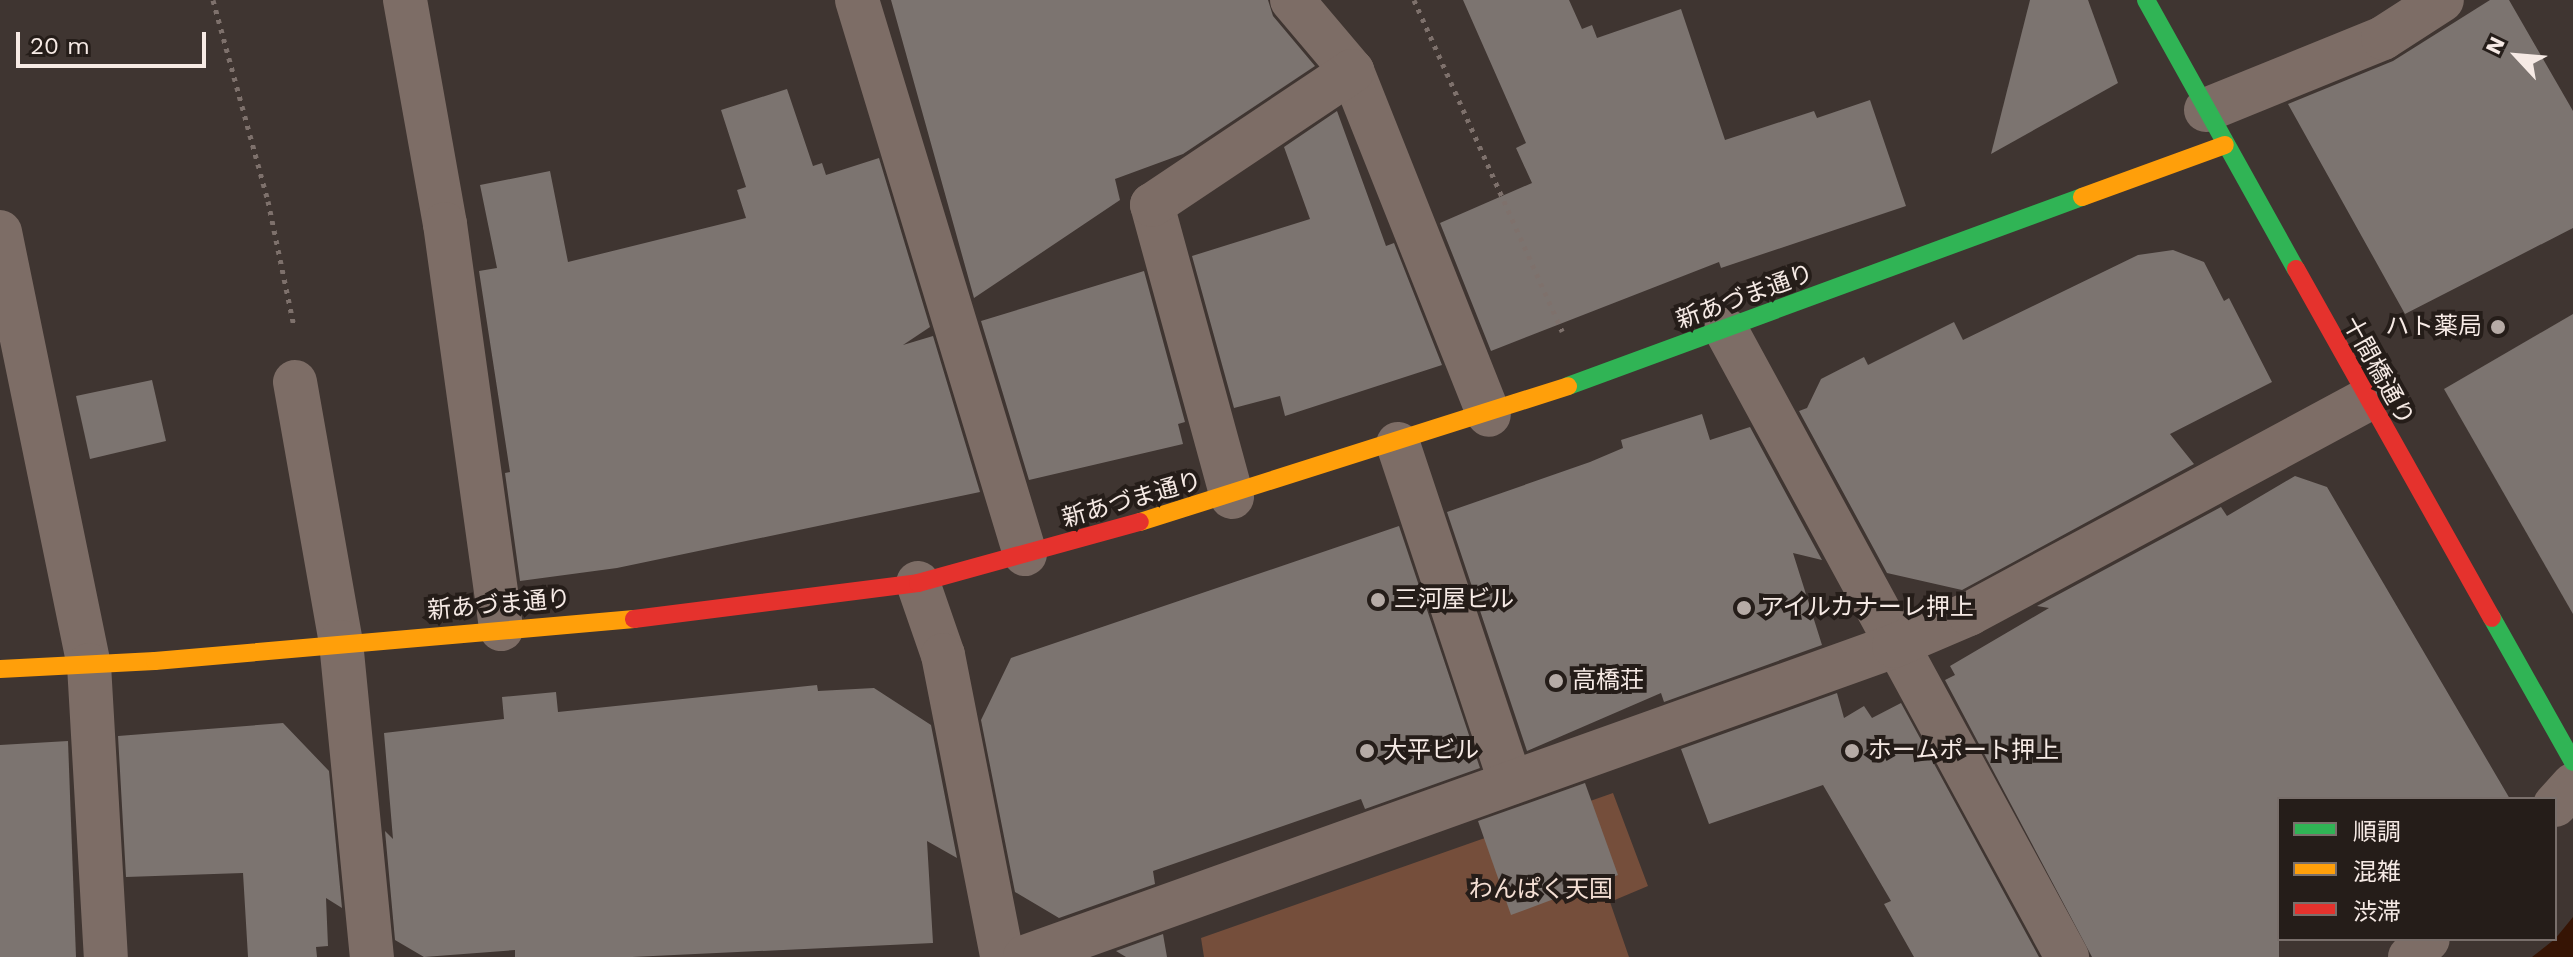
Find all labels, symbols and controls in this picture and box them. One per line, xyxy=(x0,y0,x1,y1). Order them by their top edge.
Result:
scale bar xyxy=(20,16,210,66)
north arrow xyxy=(2477,16,2557,96)
text: 20 m xyxy=(30,32,90,60)
text: N xyxy=(2480,32,2510,58)
street label: 新あづま通り xyxy=(1672,259,1818,335)
street label: 十間橋通り xyxy=(2336,312,2420,430)
place label: ハト薬局 xyxy=(2386,313,2482,341)
marker: ハト薬局 xyxy=(2489,318,2507,336)
street label: 新あづま通り xyxy=(1059,466,1205,534)
street label: 新あづま通り xyxy=(426,584,572,626)
place label: 三河屋ビル xyxy=(1394,586,1514,614)
marker: 三河屋ビル xyxy=(1369,591,1387,609)
place label: アイルカナーレ押上 xyxy=(1760,594,1976,622)
marker: アイルカナーレ押上 xyxy=(1735,599,1753,617)
place label: 高橋荘 xyxy=(1572,667,1644,695)
marker: 高橋荘 xyxy=(1547,672,1565,690)
place label: 大平ビル xyxy=(1383,737,1479,765)
place label: ホームポート押上 xyxy=(1868,737,2060,765)
marker: 大平ビル xyxy=(1358,742,1376,760)
marker: ホームポート押上 xyxy=(1843,742,1861,760)
legend xyxy=(2277,797,2557,941)
text: 順調 xyxy=(2353,818,2401,846)
text: 混雑 xyxy=(2353,858,2401,886)
park label: わんぱく天国 xyxy=(1469,876,1613,904)
text: 渋滞 xyxy=(2353,898,2401,926)

